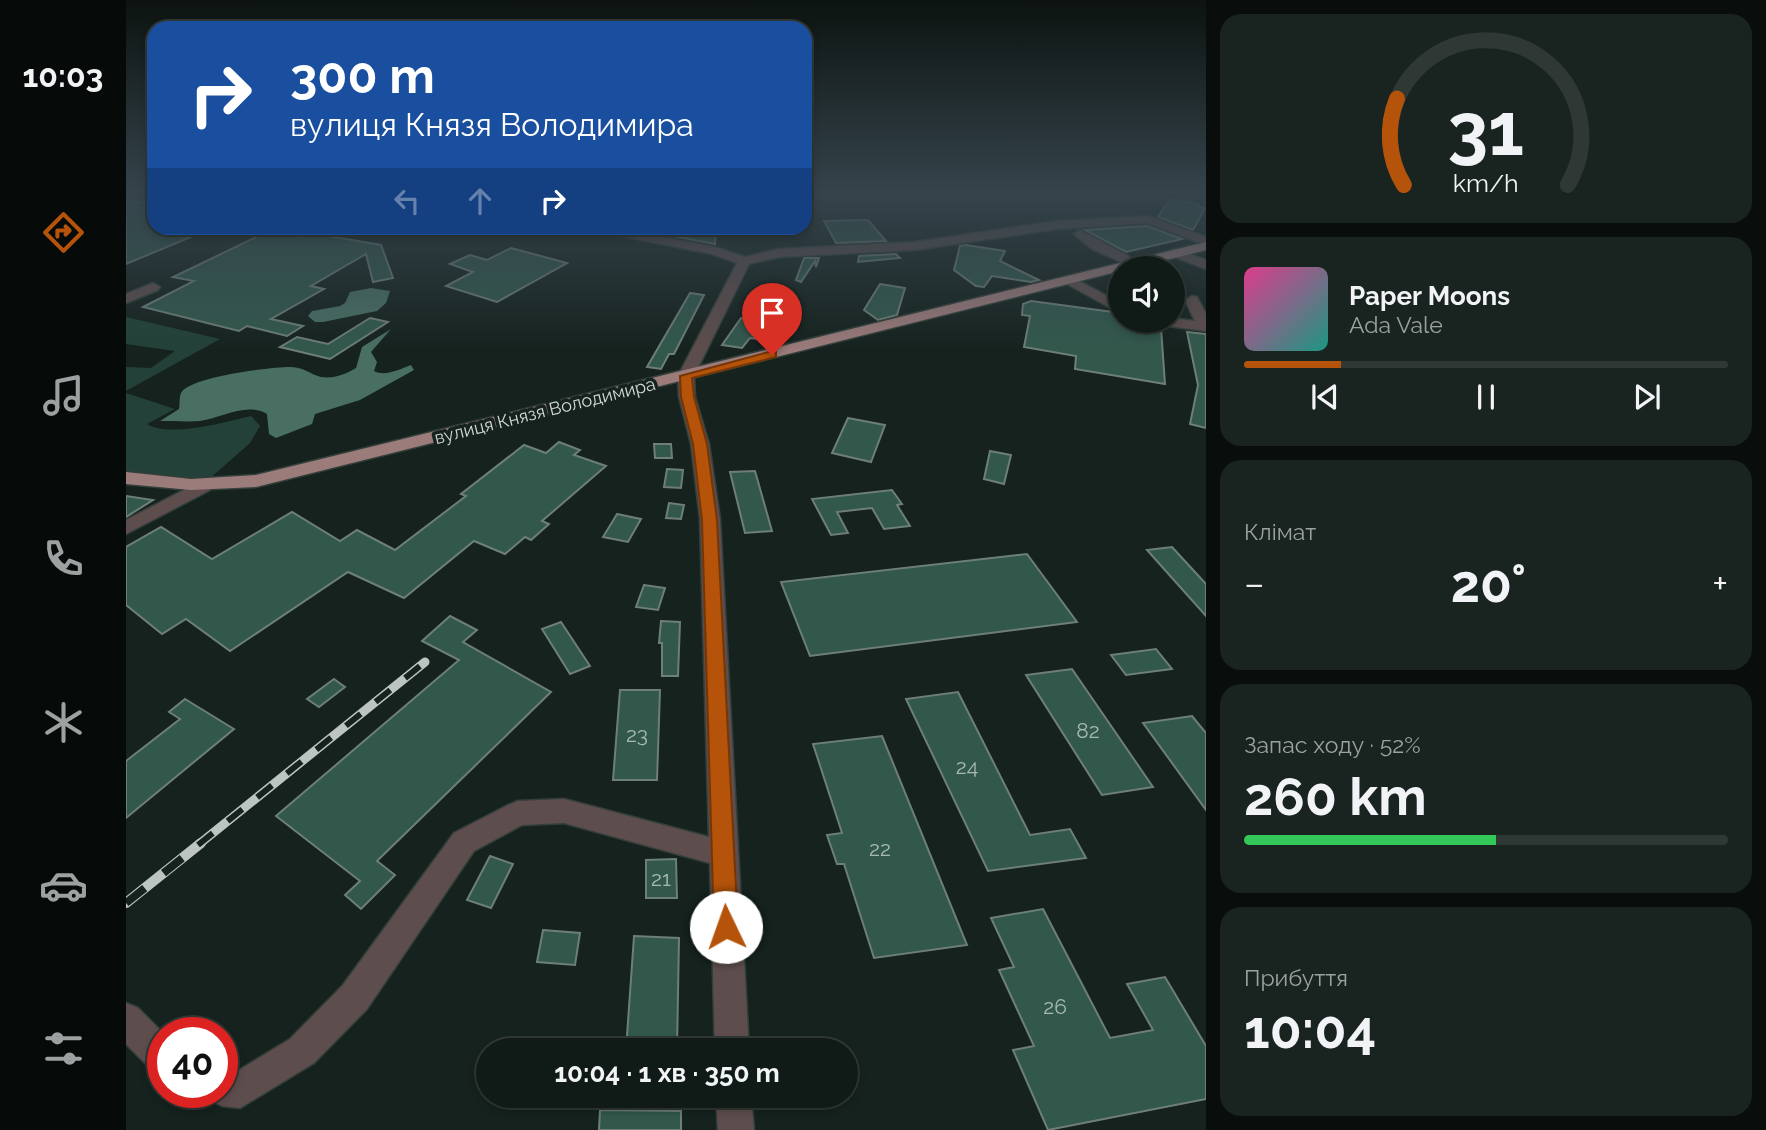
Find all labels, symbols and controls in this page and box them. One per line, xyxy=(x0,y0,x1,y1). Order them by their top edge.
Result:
text: 300 m xyxy=(290,47,435,104)
icon: right xyxy=(175,49,266,140)
text: 10:03 xyxy=(23,57,103,94)
text: 31 xyxy=(1448,87,1524,172)
text: вулиця Князя Володимира xyxy=(290,106,694,143)
text: km/h xyxy=(1453,167,1519,197)
icon: left xyxy=(388,182,426,220)
icon: ahead xyxy=(461,182,499,220)
icon: right xyxy=(534,182,572,220)
icon: directions xyxy=(39,208,88,257)
map controls xyxy=(1108,256,1185,333)
button: sound xyxy=(1108,256,1185,333)
text: Paper Moons xyxy=(1349,281,1510,311)
pin xyxy=(742,283,802,355)
icon: arrive xyxy=(753,294,791,332)
text: Ada Vale xyxy=(1349,311,1443,338)
icon: music xyxy=(39,371,88,420)
street label: вулиця Князя Володимира xyxy=(432,373,658,448)
icon: previous xyxy=(1306,378,1344,416)
icon: pause xyxy=(1467,378,1505,416)
icon: next xyxy=(1628,378,1666,416)
text: Клімат xyxy=(1244,518,1316,545)
icon: phone xyxy=(39,534,88,583)
text: 20° xyxy=(1451,553,1526,614)
text: − xyxy=(1244,561,1264,606)
text: + xyxy=(1712,561,1728,606)
icon: climate xyxy=(39,698,88,747)
house number: 82 xyxy=(1076,718,1100,743)
house number: 23 xyxy=(626,722,648,747)
text: Запас ходу · 52% xyxy=(1244,731,1421,758)
house number: 24 xyxy=(956,754,978,779)
text: 260 km xyxy=(1244,766,1427,827)
house number: 22 xyxy=(869,836,891,861)
icon: car xyxy=(39,861,88,910)
house number: 21 xyxy=(651,866,671,891)
position arrow xyxy=(689,890,763,964)
text: Прибуття xyxy=(1244,964,1348,991)
house number: 26 xyxy=(1043,994,1067,1019)
text: 10:04 xyxy=(1244,999,1376,1060)
speed limit sign: 40 xyxy=(147,1017,238,1108)
icon: filters xyxy=(39,1024,88,1073)
text: 10:04 · 1 хв · 350 m xyxy=(554,1058,780,1088)

